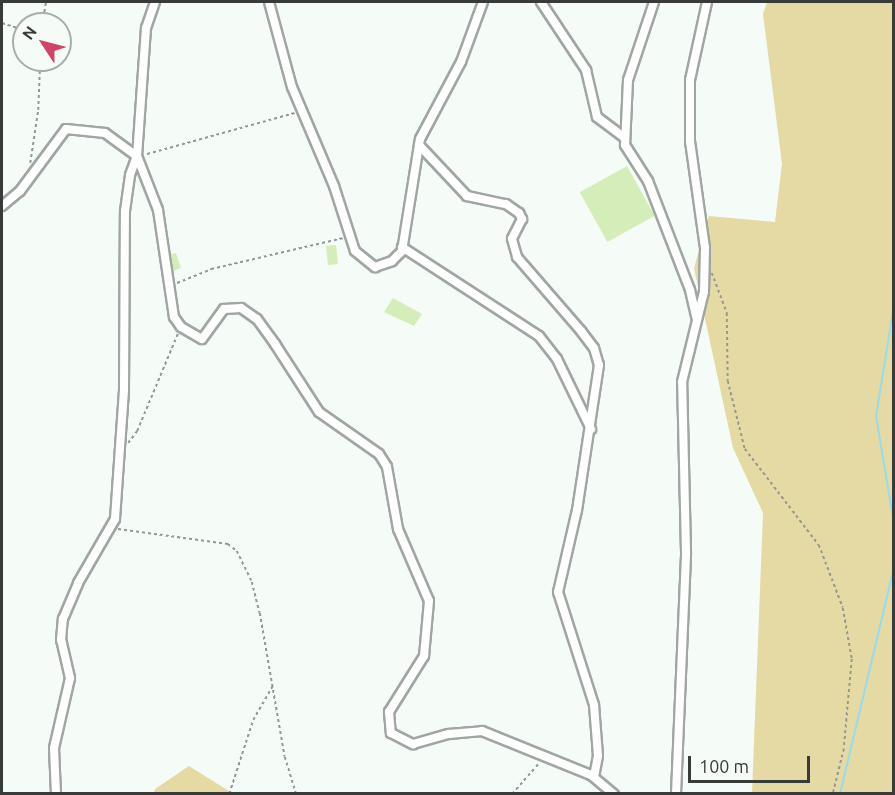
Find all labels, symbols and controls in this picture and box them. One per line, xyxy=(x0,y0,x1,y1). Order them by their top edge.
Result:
north arrow xyxy=(12,12,72,72)
text: N xyxy=(18,22,40,43)
scale bar xyxy=(691,744,812,782)
text: 100 m xyxy=(699,756,749,776)

